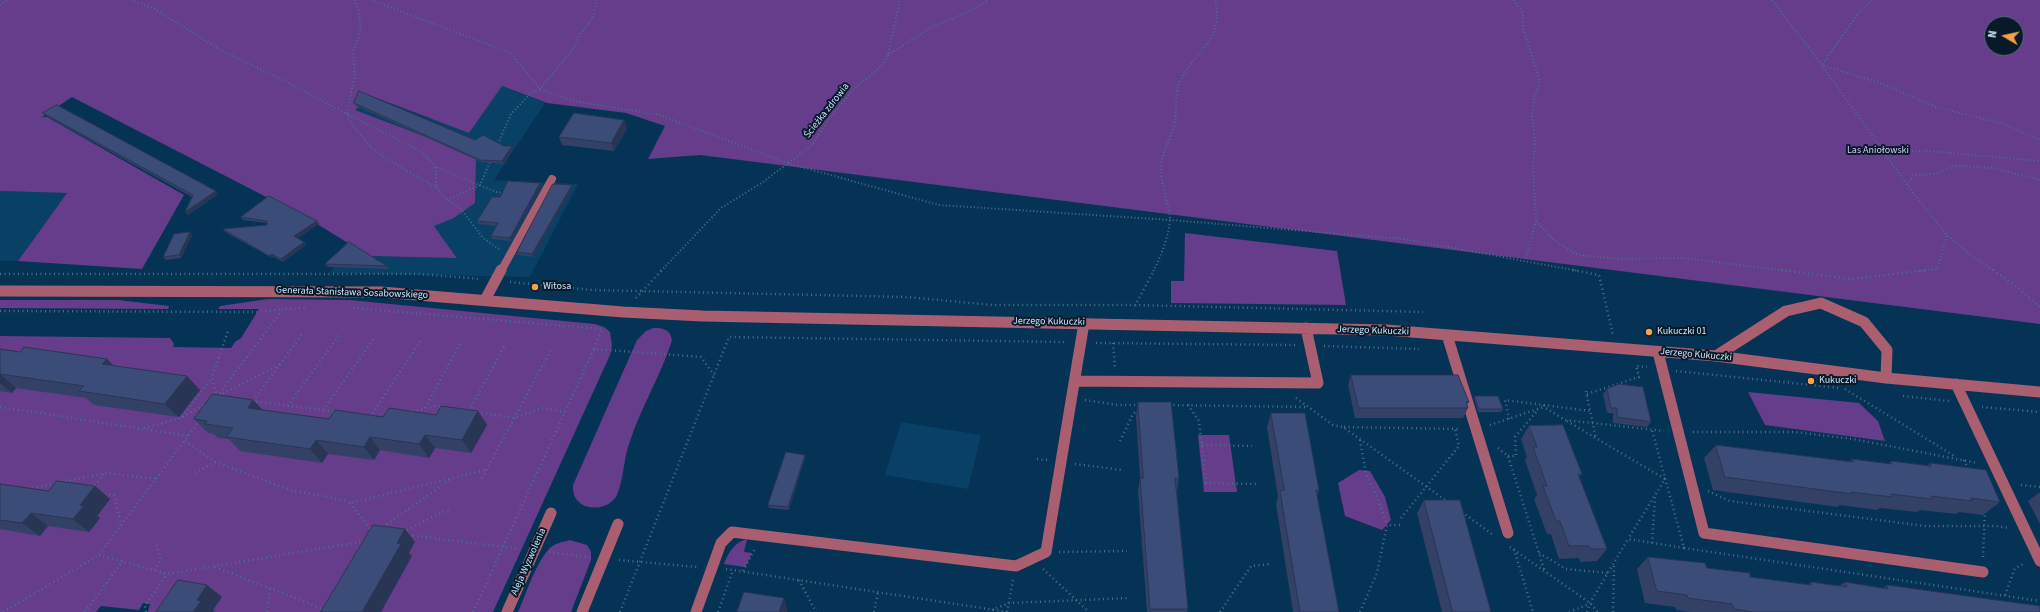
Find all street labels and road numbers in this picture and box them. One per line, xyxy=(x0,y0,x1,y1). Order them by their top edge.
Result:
street label: Ścieżka zdrowia xyxy=(802,81,852,141)
street label: Generała Stanisława Sosabowskiego xyxy=(276,284,428,302)
street label: Jerzego Kukuczki xyxy=(1013,315,1085,329)
street label: Jerzego Kukuczki xyxy=(1337,324,1409,338)
street label: Jerzego Kukuczki xyxy=(1660,346,1732,364)
street label: Aleja Wyzwolenia xyxy=(509,527,549,597)

